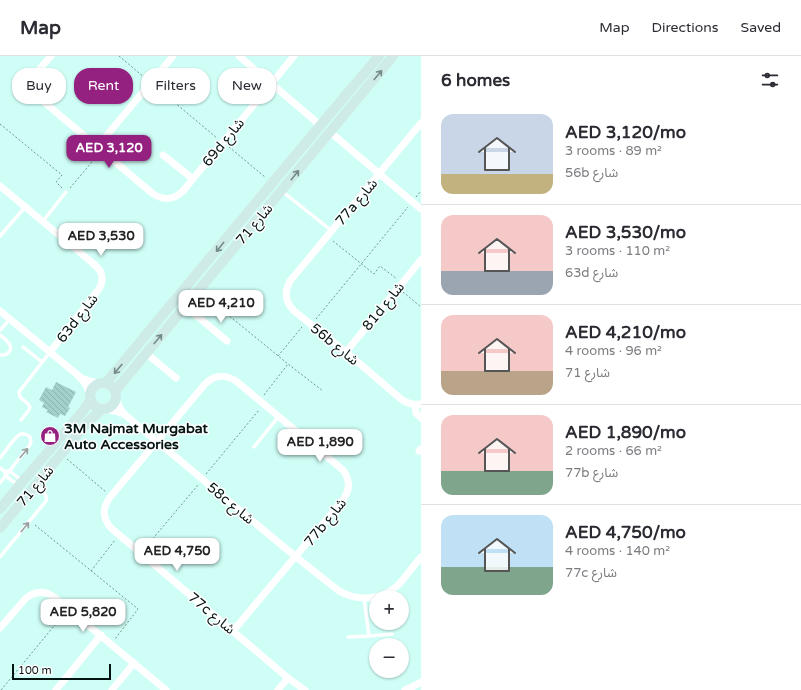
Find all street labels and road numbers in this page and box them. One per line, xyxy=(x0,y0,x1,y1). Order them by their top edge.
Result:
street label: 69d شارع xyxy=(199,115,250,171)
street label: 77a شارع xyxy=(332,175,383,231)
street label: شارع 71 xyxy=(232,200,278,250)
street label: 81d شارع xyxy=(359,279,410,335)
street label: 63d شارع xyxy=(53,290,103,347)
street label: 56b شارع xyxy=(306,320,362,371)
street label: شارع 71 xyxy=(13,462,59,512)
street label: 58c شارع xyxy=(202,479,258,529)
street label: 77b شارع xyxy=(301,495,352,551)
street label: 77c شارع xyxy=(183,589,239,639)

